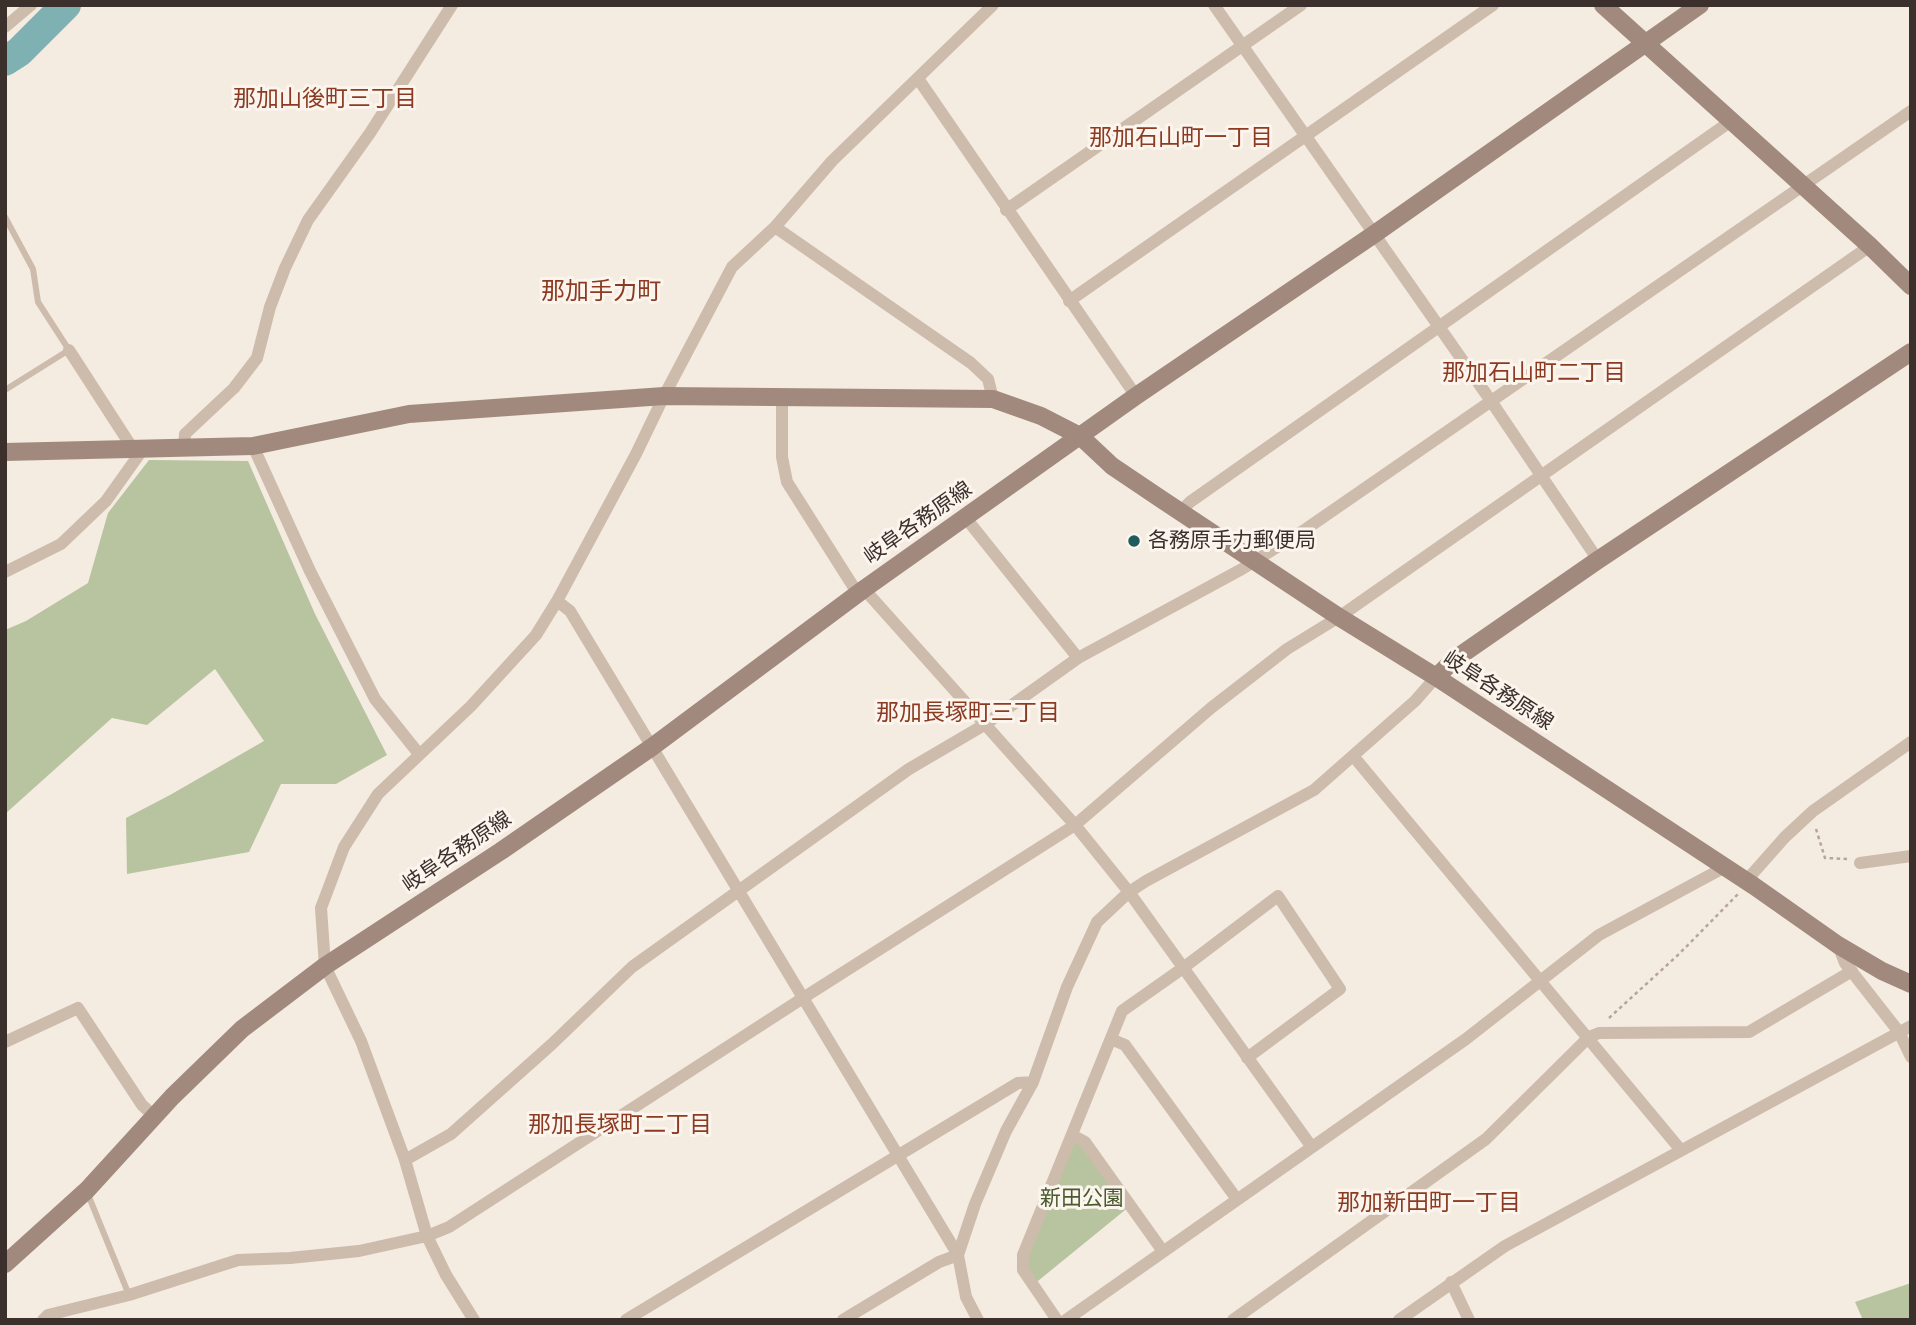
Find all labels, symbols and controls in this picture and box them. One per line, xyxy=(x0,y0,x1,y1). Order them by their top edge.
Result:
district label: 那加山後町三丁目 xyxy=(233,85,417,113)
district label: 那加石山町一丁目 xyxy=(1089,124,1273,152)
district label: 那加手力町 xyxy=(541,278,661,306)
district label: 那加石山町二丁目 xyxy=(1442,359,1626,387)
street label: 岐阜各務原線 xyxy=(859,477,977,569)
place label: 各務原手力郵便局 xyxy=(1148,528,1316,554)
marker: 各務原手力郵便局 xyxy=(1126,533,1142,549)
street label: 岐阜各務原線 xyxy=(1438,646,1558,736)
district label: 那加長塚町三丁目 xyxy=(876,699,1060,727)
street label: 岐阜各務原線 xyxy=(398,806,516,898)
district label: 那加長塚町二丁目 xyxy=(528,1111,712,1139)
park label: 新田公園 xyxy=(1040,1186,1124,1212)
district label: 那加新田町一丁目 xyxy=(1337,1189,1521,1217)

